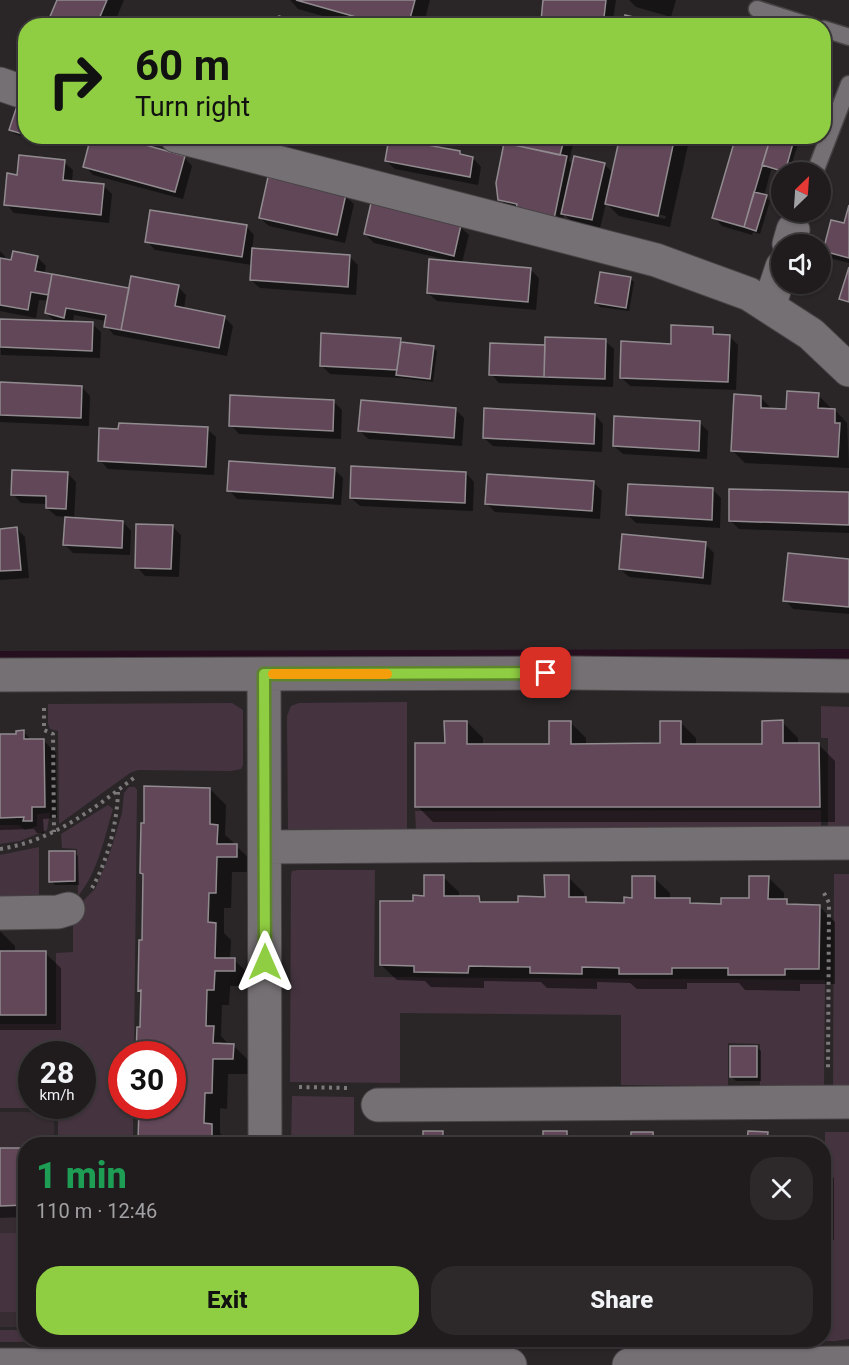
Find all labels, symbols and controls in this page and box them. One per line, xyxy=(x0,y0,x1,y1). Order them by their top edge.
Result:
text: 60 m xyxy=(135,41,230,90)
icon: right xyxy=(36,42,114,120)
text: Turn right xyxy=(135,91,250,123)
north arrow xyxy=(771,162,831,222)
map controls xyxy=(771,162,831,294)
button: sound xyxy=(771,234,831,294)
pin xyxy=(520,647,571,698)
icon: arrive xyxy=(529,656,562,689)
position arrow xyxy=(233,930,297,994)
speed limit sign: 30 xyxy=(108,1041,186,1119)
text: 28 xyxy=(40,1055,74,1090)
text: km/h xyxy=(39,1086,75,1104)
text: 1 min xyxy=(36,1155,127,1197)
button: close xyxy=(750,1157,813,1220)
text: 110 m · 12:46 xyxy=(36,1199,157,1223)
button: Exit xyxy=(36,1266,419,1335)
button: Share xyxy=(431,1266,813,1335)

